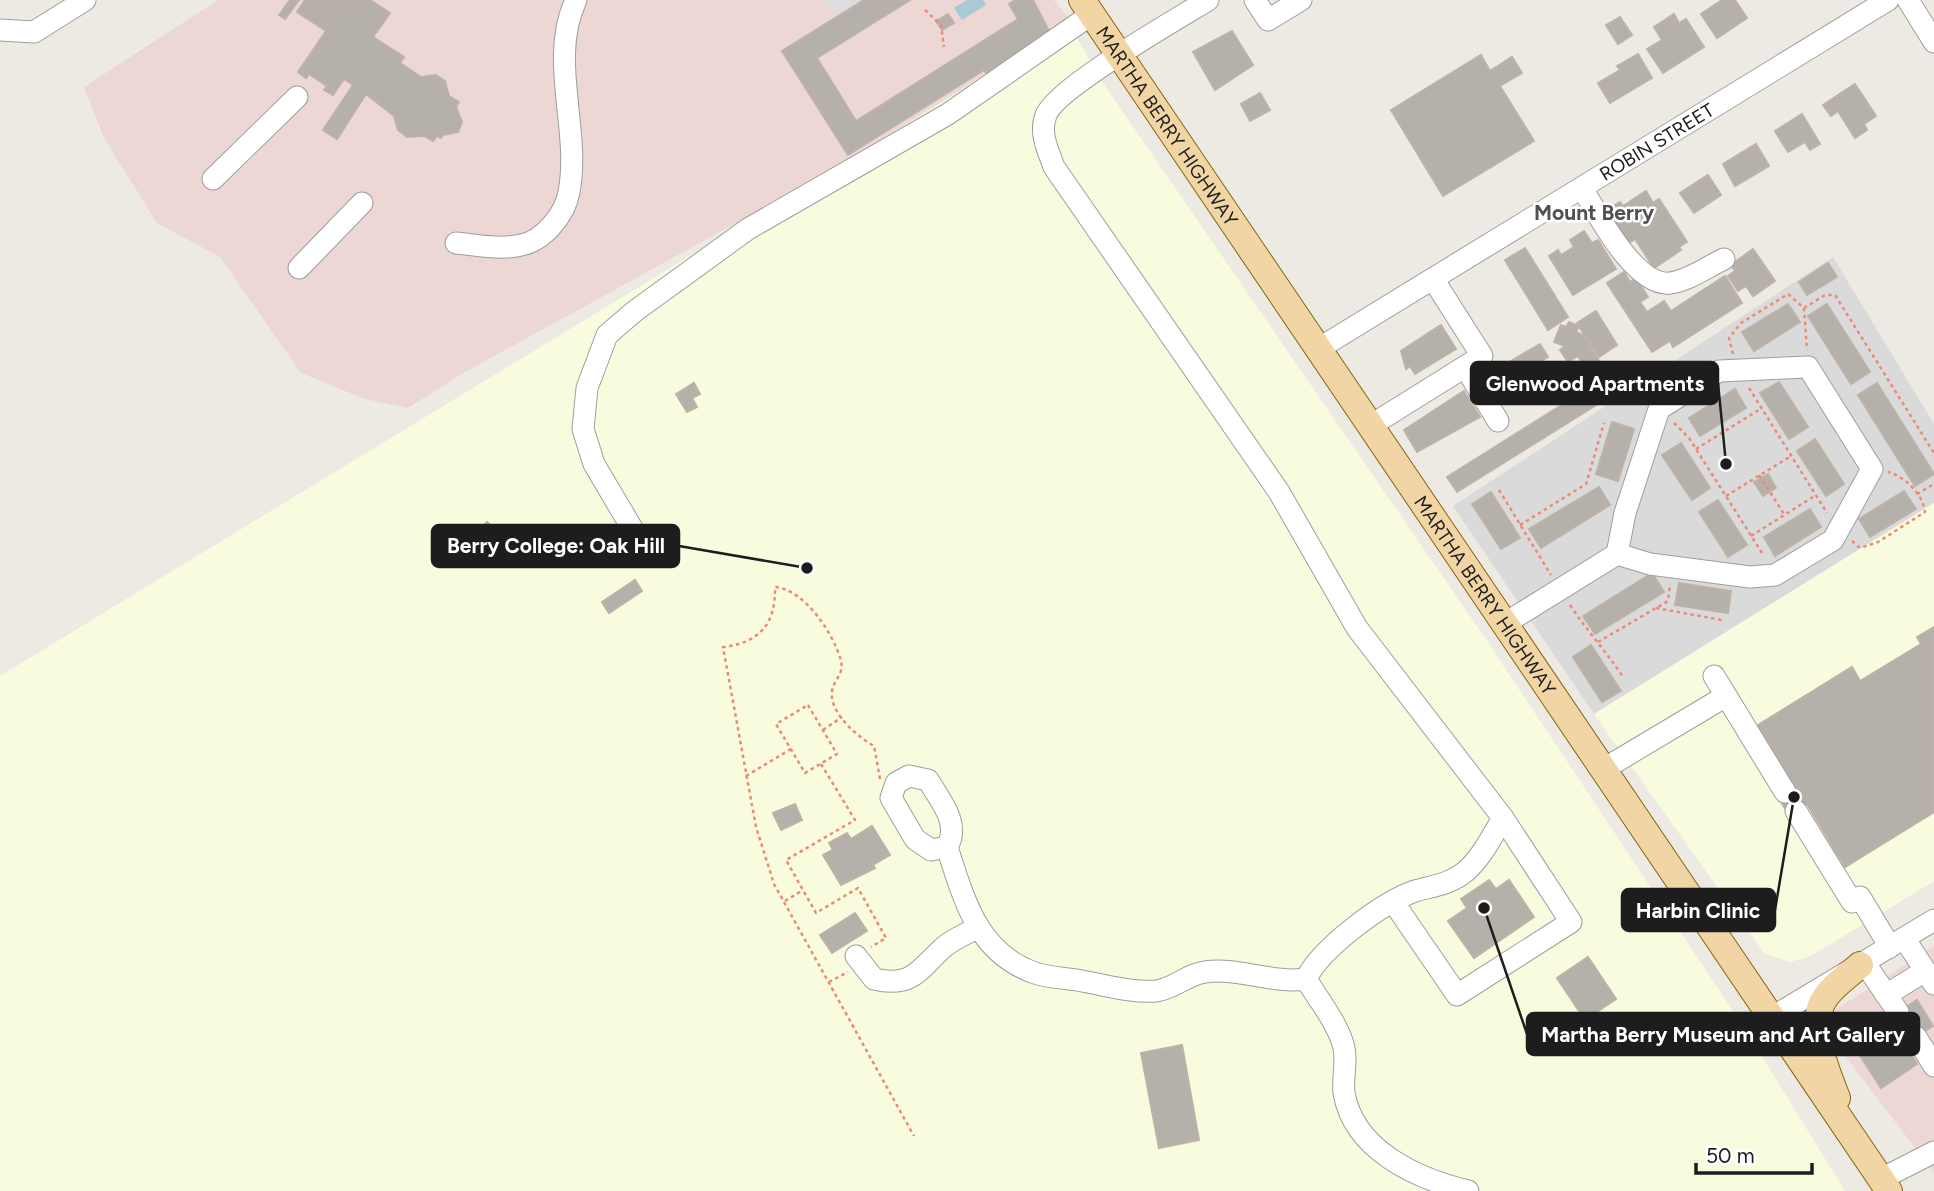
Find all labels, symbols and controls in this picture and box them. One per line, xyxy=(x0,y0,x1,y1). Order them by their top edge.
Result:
street label: MARTHA BERRY HIGHWAY xyxy=(1091,22,1243,231)
street label: ROBIN STREET xyxy=(1595,98,1719,186)
district label: Mount Berry xyxy=(1534,200,1655,225)
callout: Glenwood Apartments xyxy=(1471,362,1718,404)
text: Glenwood Apartments xyxy=(1486,371,1704,396)
street label: MARTHA BERRY HIGHWAY xyxy=(1409,491,1561,700)
callout: Berry College: Oak Hill xyxy=(432,525,679,567)
text: Berry College: Oak Hill xyxy=(447,533,665,558)
callout: Harbin Clinic xyxy=(1622,889,1775,931)
text: Harbin Clinic xyxy=(1636,898,1761,923)
callout: Martha Berry Museum and Art Gallery xyxy=(1527,1013,1919,1055)
text: Martha Berry Museum and Art Gallery xyxy=(1541,1022,1906,1047)
scale bar xyxy=(1696,1132,1812,1176)
text: 50 m xyxy=(1706,1143,1755,1168)

